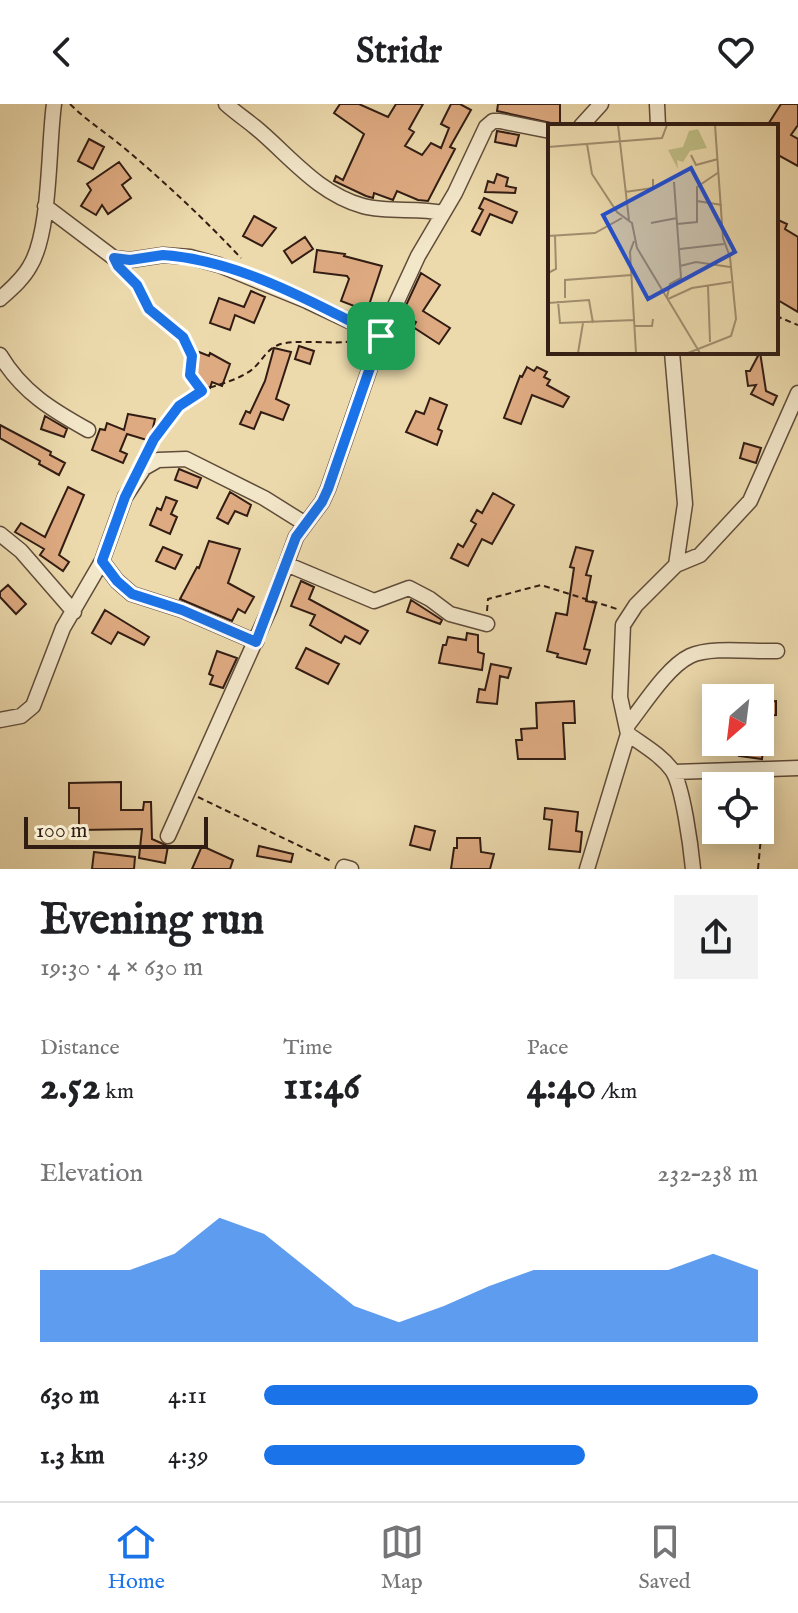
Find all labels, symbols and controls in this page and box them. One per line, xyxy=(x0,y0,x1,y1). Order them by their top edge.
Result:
text: Stridr xyxy=(356,29,442,75)
icon: back xyxy=(40,30,84,74)
icon: heart xyxy=(714,30,758,74)
inset map xyxy=(548,124,778,354)
pin xyxy=(347,302,415,370)
icon: arrive xyxy=(359,314,403,358)
north arrow xyxy=(702,684,774,756)
map controls xyxy=(702,684,774,844)
button: locate xyxy=(702,772,774,844)
scale bar xyxy=(24,813,208,849)
text: 100 m xyxy=(36,817,88,845)
text: Evening run xyxy=(40,893,264,949)
button: share xyxy=(674,895,758,979)
text: 19:30 · 4 × 630 m xyxy=(40,951,203,984)
text: Distance xyxy=(40,1034,120,1062)
text: Time xyxy=(283,1034,332,1062)
text: Pace xyxy=(527,1034,568,1062)
text: 2.52 xyxy=(40,1062,100,1113)
text: 11:46 xyxy=(283,1062,360,1113)
text: 4:40 xyxy=(527,1062,596,1113)
text: km xyxy=(100,1078,134,1106)
text: /km xyxy=(596,1078,637,1106)
text: Elevation xyxy=(40,1157,143,1190)
text: 232–238 m xyxy=(657,1157,758,1190)
text: 630 m xyxy=(40,1379,99,1412)
text: 4:11 xyxy=(168,1379,207,1412)
text: 1.3 km xyxy=(40,1439,105,1472)
text: 4:39 xyxy=(168,1439,209,1472)
tab: Home xyxy=(107,1520,165,1596)
tab: Map xyxy=(380,1520,424,1596)
tab: Saved xyxy=(639,1520,691,1596)

